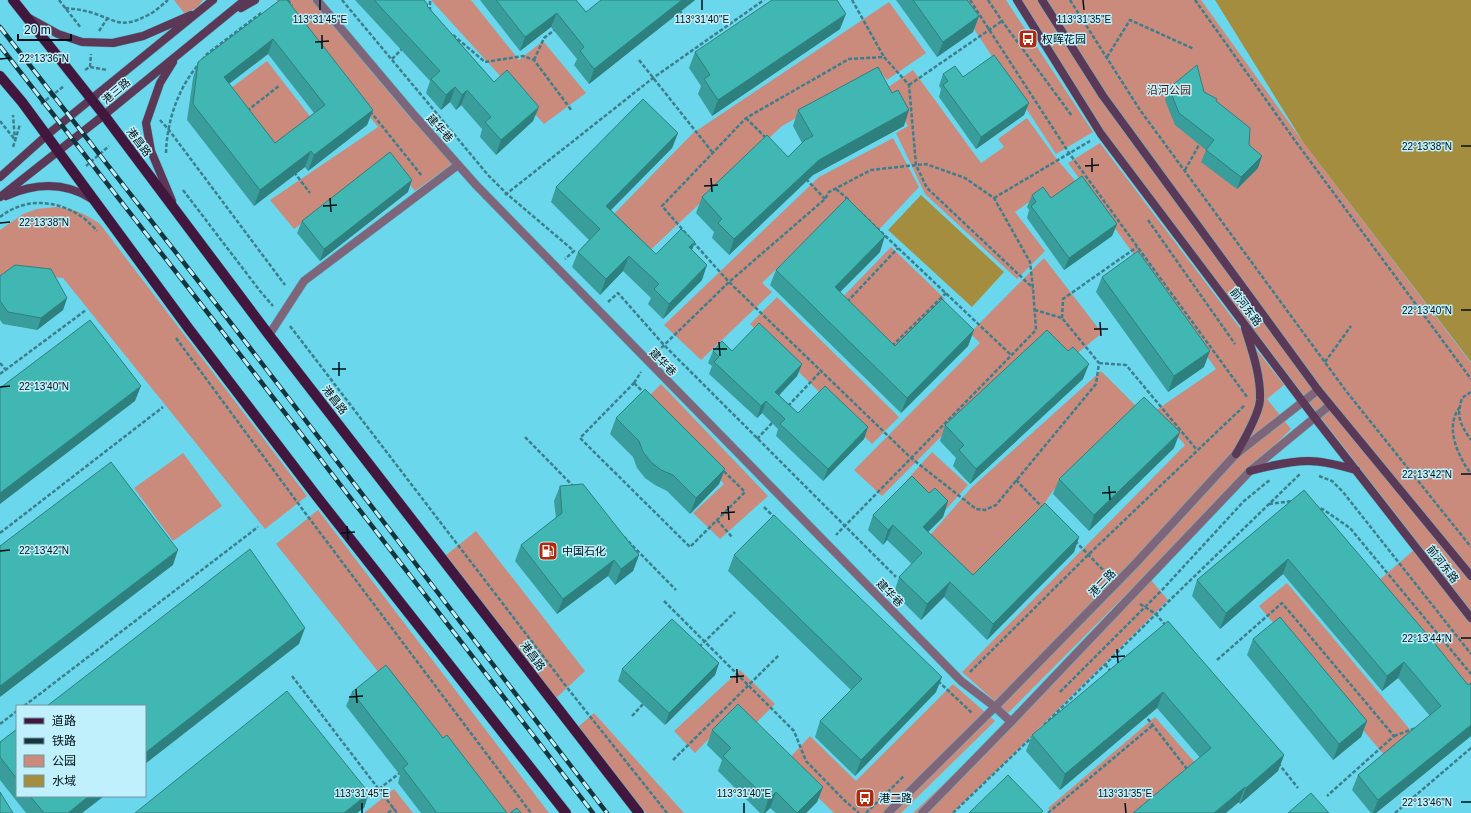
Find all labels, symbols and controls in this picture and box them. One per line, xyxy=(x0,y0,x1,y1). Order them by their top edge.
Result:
text: 113°31'45"E xyxy=(293,14,347,25)
text: 113°31'40"E xyxy=(675,14,729,25)
text: 113°31'35"E xyxy=(1057,14,1111,25)
scale bar xyxy=(18,16,71,42)
text: 20 m xyxy=(24,23,51,37)
bus stop icon: 权晖花园 xyxy=(1017,28,1039,50)
place label: 权晖花园 xyxy=(1042,33,1086,45)
text: 22°13'36"N xyxy=(19,53,69,64)
street label: 港三路 xyxy=(100,76,132,106)
park label: 沿河公园 xyxy=(1147,84,1191,96)
street label: 建华巷 xyxy=(425,112,455,144)
street label: 港昌路 xyxy=(124,125,154,159)
text: 22°13'38"N xyxy=(1402,141,1452,152)
text: 22°13'38"N xyxy=(19,217,69,228)
street label: 前河东路 xyxy=(1228,286,1264,328)
text: 22°13'40"N xyxy=(1402,305,1452,316)
street label: 建华巷 xyxy=(647,346,679,378)
text: 22°13'40"N xyxy=(19,381,69,392)
street label: 港昌路 xyxy=(320,383,350,417)
text: 22°13'42"N xyxy=(1402,469,1452,480)
fuel station icon: 中国石化 xyxy=(537,540,559,562)
street label: 前河东路 xyxy=(1425,543,1461,585)
text: 22°13'42"N xyxy=(19,545,69,556)
place label: 中国石化 xyxy=(562,545,606,557)
street label: 港二路 xyxy=(1086,567,1118,599)
street label: 建华巷 xyxy=(874,577,906,609)
text: 22°13'44"N xyxy=(1402,633,1452,644)
street label: 港昌路 xyxy=(518,639,548,673)
legend xyxy=(16,705,146,797)
text: 道路 xyxy=(52,714,76,728)
text: 铁路 xyxy=(52,734,76,748)
text: 公园 xyxy=(52,754,76,768)
text: 水域 xyxy=(52,774,76,788)
bus stop icon: 港二路 xyxy=(854,787,876,809)
text: 113°31'45"E xyxy=(335,788,389,799)
text: 113°31'40"E xyxy=(717,788,771,799)
text: 113°31'35"E xyxy=(1098,788,1152,799)
place label: 港二路 xyxy=(879,792,912,804)
text: 22°13'46"N xyxy=(1402,797,1452,808)

